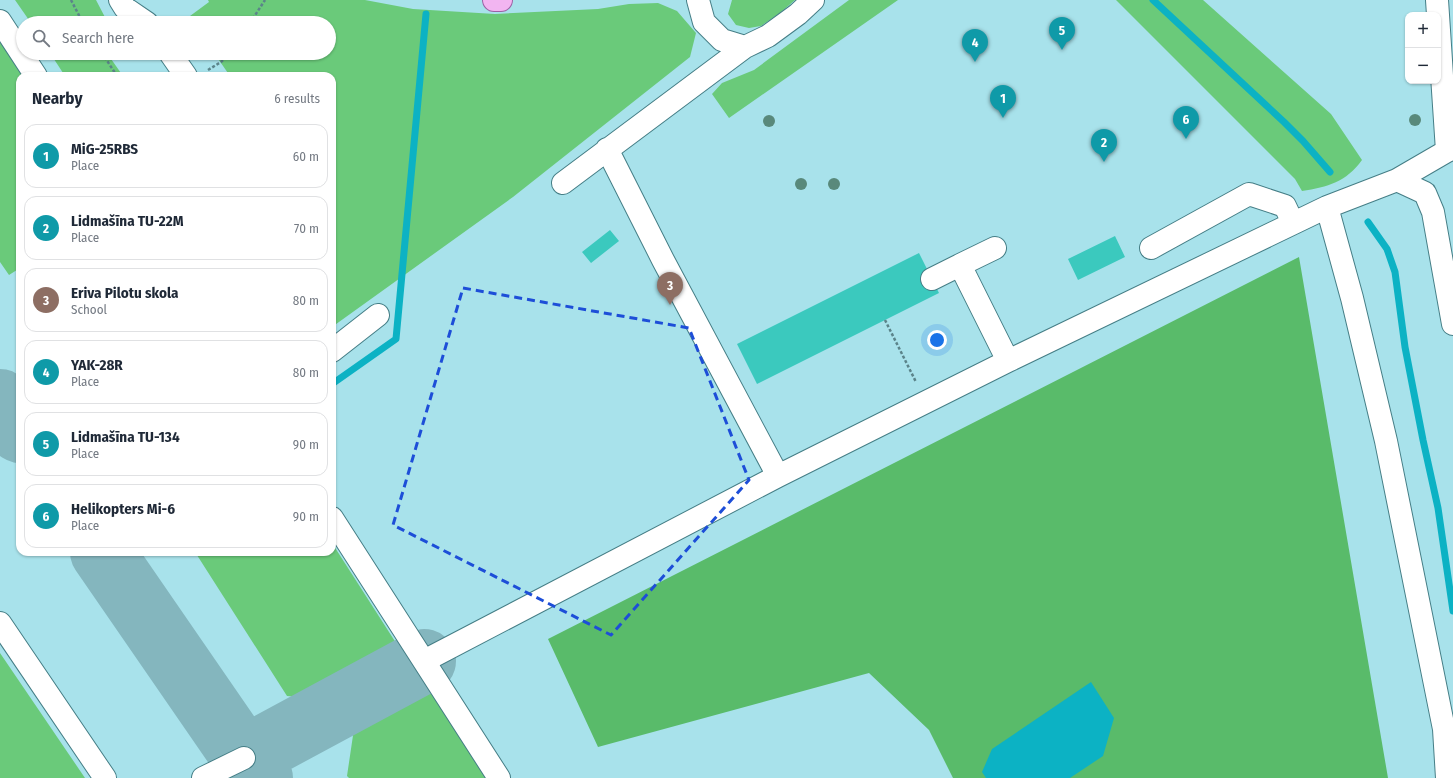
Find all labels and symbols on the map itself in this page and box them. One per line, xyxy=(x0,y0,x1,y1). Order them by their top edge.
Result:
pin: 5 xyxy=(1049,17,1075,50)
pin: 4 xyxy=(962,29,988,62)
pin: 1 xyxy=(990,85,1016,118)
pin: 6 xyxy=(1173,106,1199,139)
pin: 2 xyxy=(1091,129,1117,162)
pin: 3 xyxy=(657,272,683,305)
your location xyxy=(927,330,947,350)

